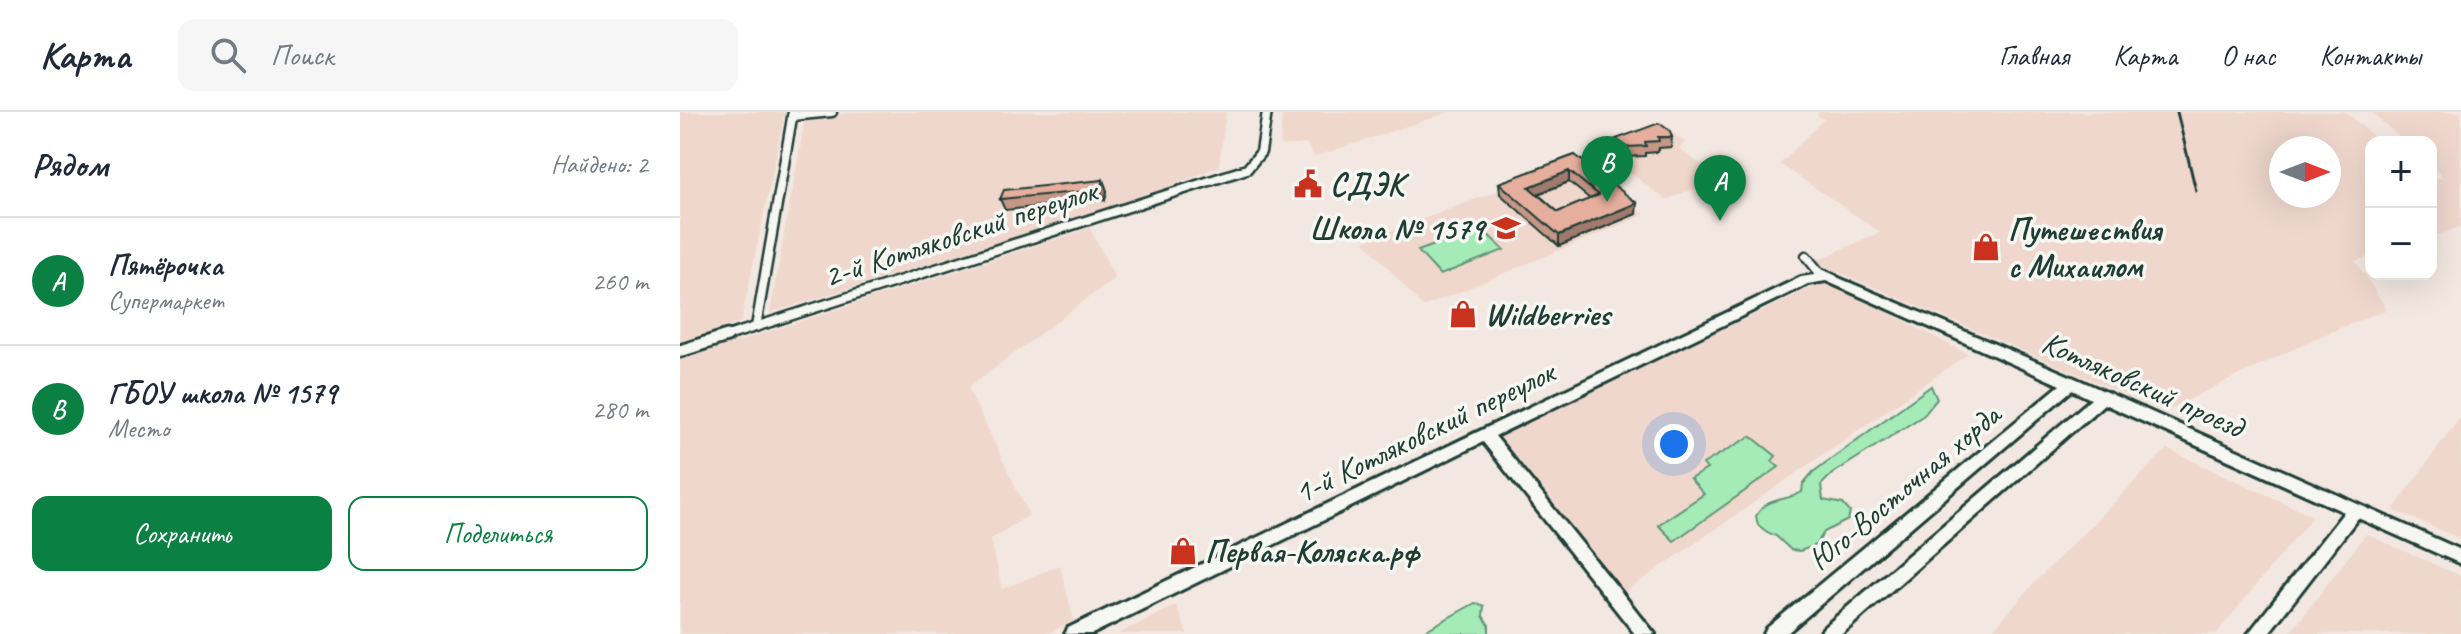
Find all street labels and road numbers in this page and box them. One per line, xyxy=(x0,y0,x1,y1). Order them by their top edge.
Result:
street label: 2-й Котляковский переулок xyxy=(819,169,1105,297)
street label: Котляковский проезд xyxy=(2036,322,2252,448)
street label: 1-й Котляковский переулок xyxy=(1287,350,1564,513)
street label: Юго-Восточная хорда xyxy=(1800,393,2011,580)

